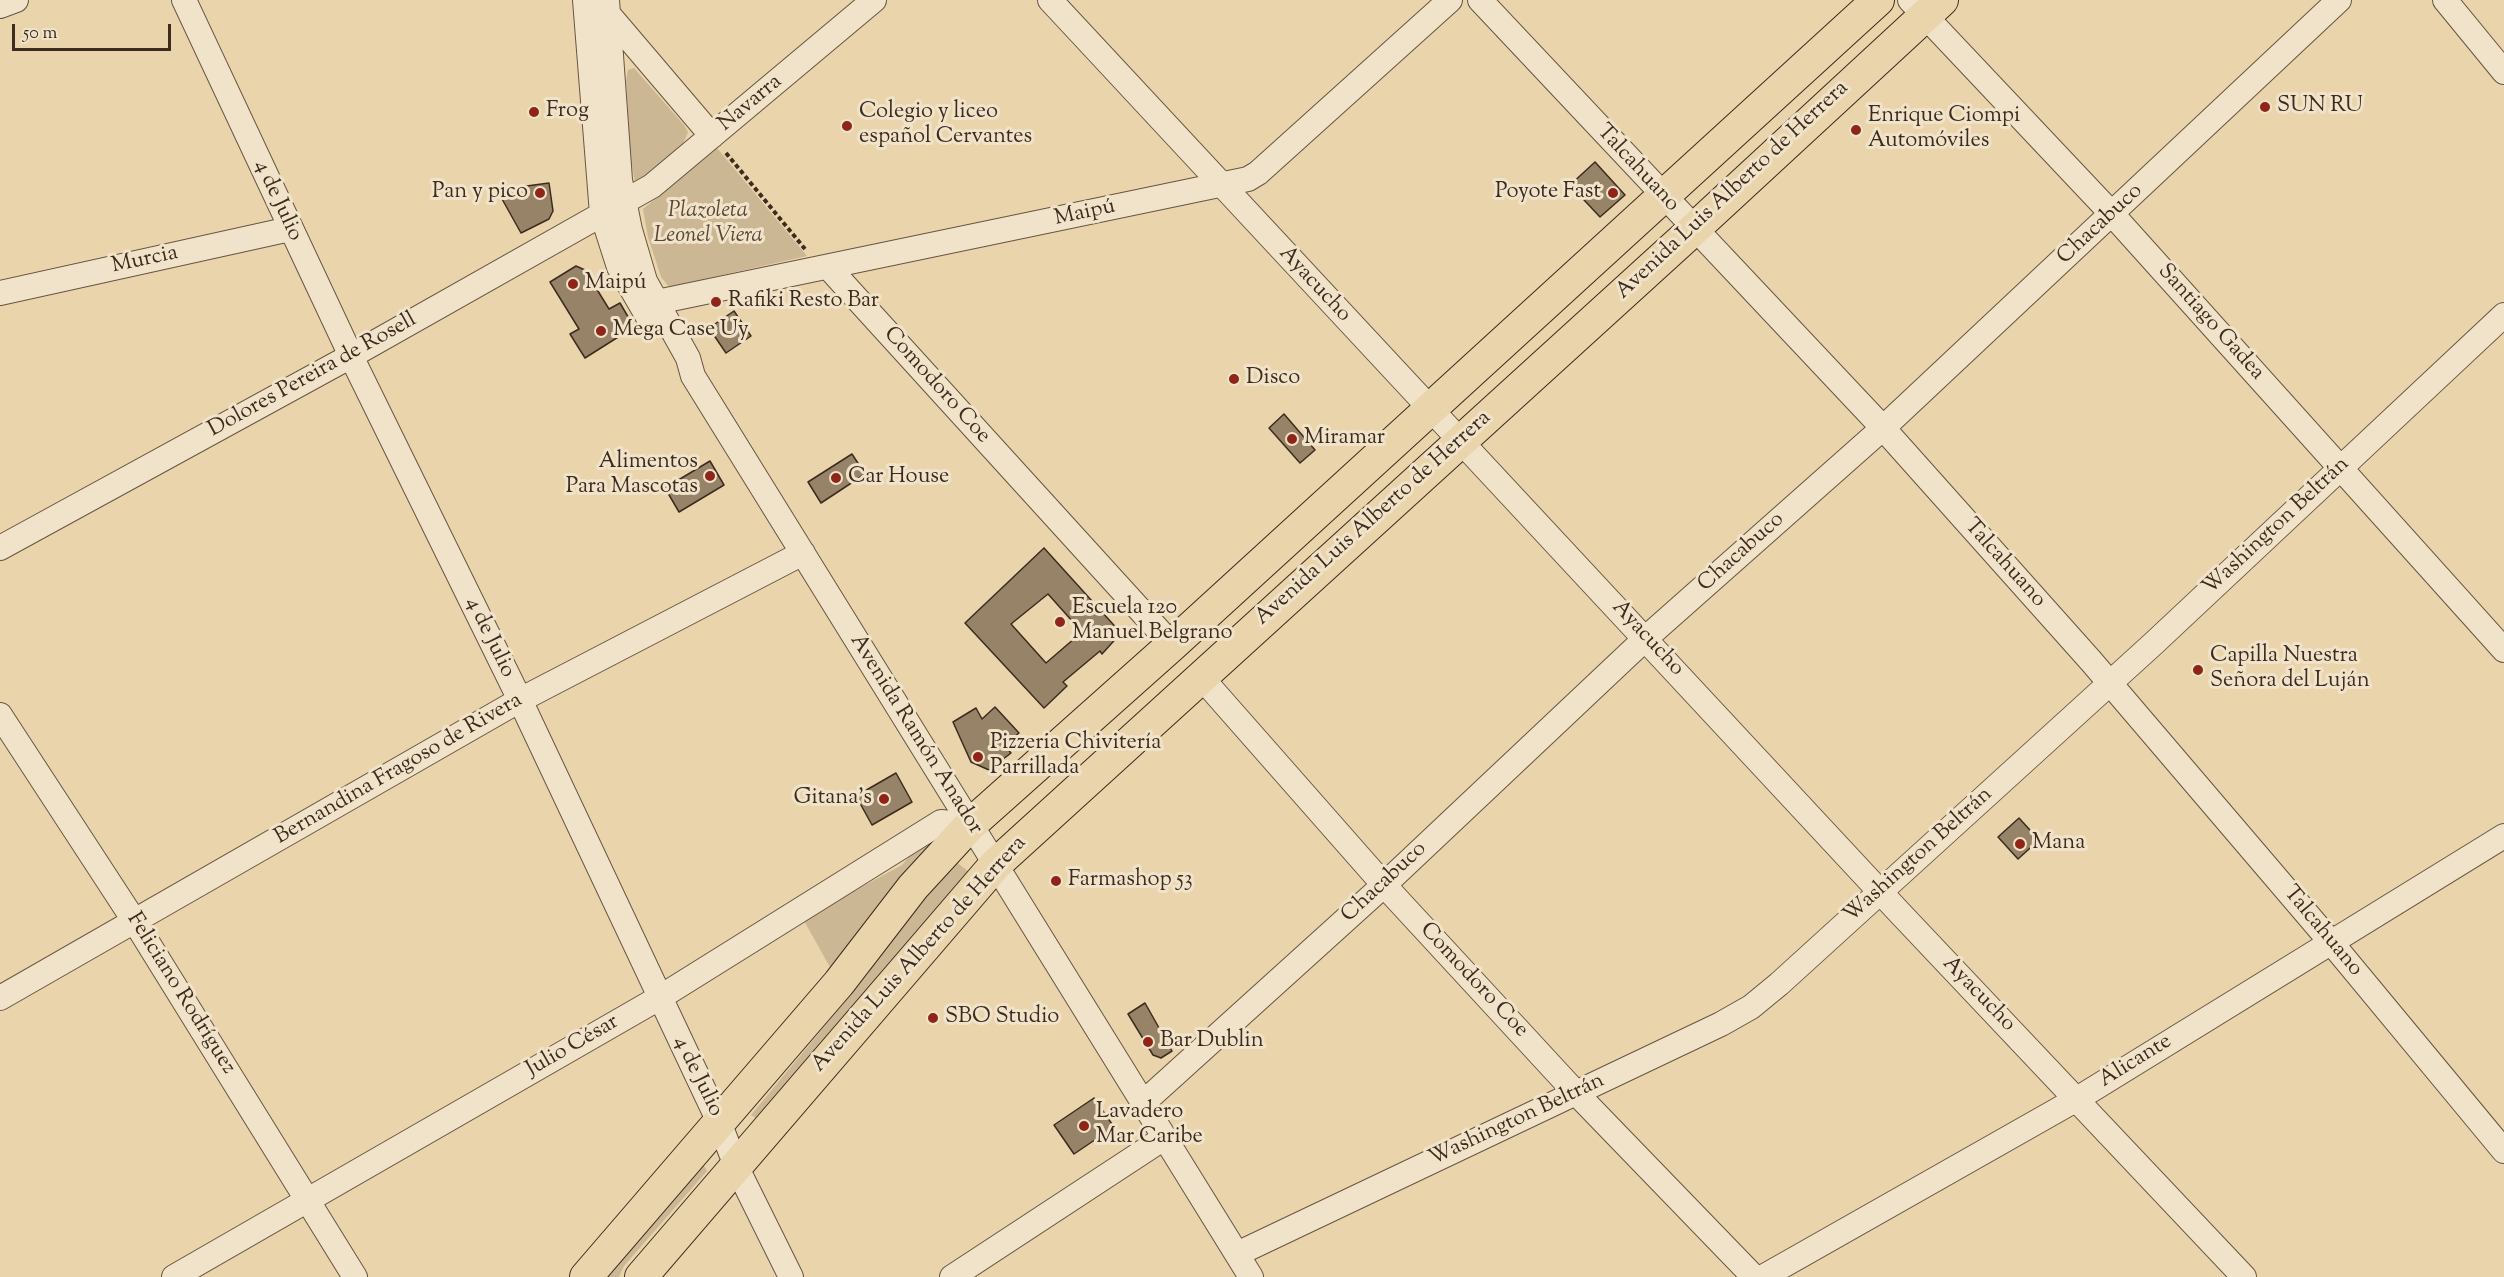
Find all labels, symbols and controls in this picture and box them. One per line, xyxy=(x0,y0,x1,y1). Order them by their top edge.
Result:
scale bar xyxy=(15,12,174,50)
text: 50 m xyxy=(23,21,57,47)
street label: Navarra xyxy=(714,70,788,138)
street label: Avenida Luis Alberto de Herrera xyxy=(1611,76,1855,306)
place label: SUN RU xyxy=(2277,94,2363,120)
place label: Frog xyxy=(546,99,589,125)
place label: Colegio y liceo español Cervantes xyxy=(859,100,1032,152)
marker: SUN RU xyxy=(2258,100,2272,114)
place label: Enrique Ciompi Automóviles xyxy=(1868,104,2020,156)
marker: Frog xyxy=(527,105,541,119)
marker: Colegio y liceo español Cervantes xyxy=(840,119,854,133)
street label: Talcahuano xyxy=(1590,120,1684,218)
marker: Enrique Ciompi Automóviles xyxy=(1849,123,1863,137)
street label: 4 de Julio xyxy=(247,156,307,246)
street label: Chacabuco xyxy=(2053,179,2149,271)
place label: Pan y pico xyxy=(432,180,528,206)
place label: Poyote Fast xyxy=(1495,180,1601,206)
marker: Pan y pico xyxy=(533,186,547,200)
marker: Poyote Fast xyxy=(1606,186,1620,200)
street label: Maipú xyxy=(1052,195,1118,233)
park label: Plazoleta Leonel Viera xyxy=(653,199,763,250)
street label: Murcia xyxy=(109,241,181,281)
street label: Ayacucho xyxy=(1272,241,1356,329)
street label: Santiago Gadea xyxy=(2151,259,2269,387)
place label: Maipú xyxy=(585,271,646,297)
marker: Maipú xyxy=(566,277,580,291)
place label: Rafiki Resto Bar xyxy=(728,289,879,315)
marker: Rafiki Resto Bar xyxy=(709,295,723,309)
street label: Dolores Pereira de Rosell xyxy=(204,308,422,444)
place label: Mega Case Uy xyxy=(613,318,749,344)
street label: Comodoro Coe xyxy=(877,322,995,450)
marker: Mega Case Uy xyxy=(594,324,608,338)
place label: Disco xyxy=(1246,366,1300,392)
marker: Disco xyxy=(1227,372,1241,386)
street label: Avenida Luis Alberto de Herrera xyxy=(1251,406,1497,632)
place label: Miramar xyxy=(1304,426,1385,452)
marker: Miramar xyxy=(1285,432,1299,446)
place label: Alimentos Para Mascotas xyxy=(566,450,698,502)
street label: Washington Beltrán xyxy=(2198,452,2356,602)
place label: Car House xyxy=(848,465,949,491)
marker: Alimentos Para Mascotas xyxy=(703,469,717,483)
marker: Car House xyxy=(829,471,843,485)
street label: Chacabuco xyxy=(1693,507,1791,599)
street label: Talcahuano xyxy=(1957,514,2051,614)
street label: 4 de Julio xyxy=(458,593,520,683)
street label: Ayacucho xyxy=(1605,595,1689,683)
place label: Escuela 120 Manuel Belgrano xyxy=(1072,596,1233,648)
marker: Escuela 120 Manuel Belgrano xyxy=(1053,615,1067,629)
street label: Avenida Ramón Anador xyxy=(843,630,987,840)
place label: Capilla Nuestra Señora del Luján xyxy=(2210,644,2370,696)
marker: Capilla Nuestra Señora del Luján xyxy=(2191,663,2205,677)
street label: Bernandina Fragoso de Rivera xyxy=(271,688,527,852)
place label: Pizzeria Chivitería Parrillada xyxy=(990,731,1161,782)
marker: Pizzeria Chivitería Parrillada xyxy=(971,750,985,764)
street label: Washington Beltrán xyxy=(1839,782,1999,930)
place label: Gitana's xyxy=(794,786,872,812)
marker: Gitana's xyxy=(877,792,891,806)
place label: Mana xyxy=(2032,831,2086,857)
street label: Avenida Luis Alberto de Herrera xyxy=(807,832,1033,1078)
street label: Chacabuco xyxy=(1337,837,1433,929)
marker: Mana xyxy=(2013,837,2027,851)
place label: Farmashop 53 xyxy=(1068,868,1193,894)
marker: Farmashop 53 xyxy=(1049,874,1063,888)
street label: Talcahuano xyxy=(2277,881,2367,983)
street label: Feliciano Rodríguez xyxy=(120,908,240,1080)
street label: Comodoro Coe xyxy=(1413,918,1533,1044)
street label: Ayacucho xyxy=(1936,952,2020,1038)
place label: SBO Studio xyxy=(945,1005,1059,1031)
street label: Julio César xyxy=(522,1010,624,1084)
marker: SBO Studio xyxy=(926,1011,940,1025)
place label: Bar Dublin xyxy=(1160,1029,1264,1055)
street label: Alicante xyxy=(2095,1029,2177,1095)
street label: 4 de Julio xyxy=(666,1032,728,1122)
marker: Bar Dublin xyxy=(1141,1035,1155,1049)
street label: Washington Beltrán xyxy=(1425,1069,1609,1173)
place label: Lavadero Mar Caribe xyxy=(1096,1100,1203,1152)
marker: Lavadero Mar Caribe xyxy=(1077,1119,1091,1133)

